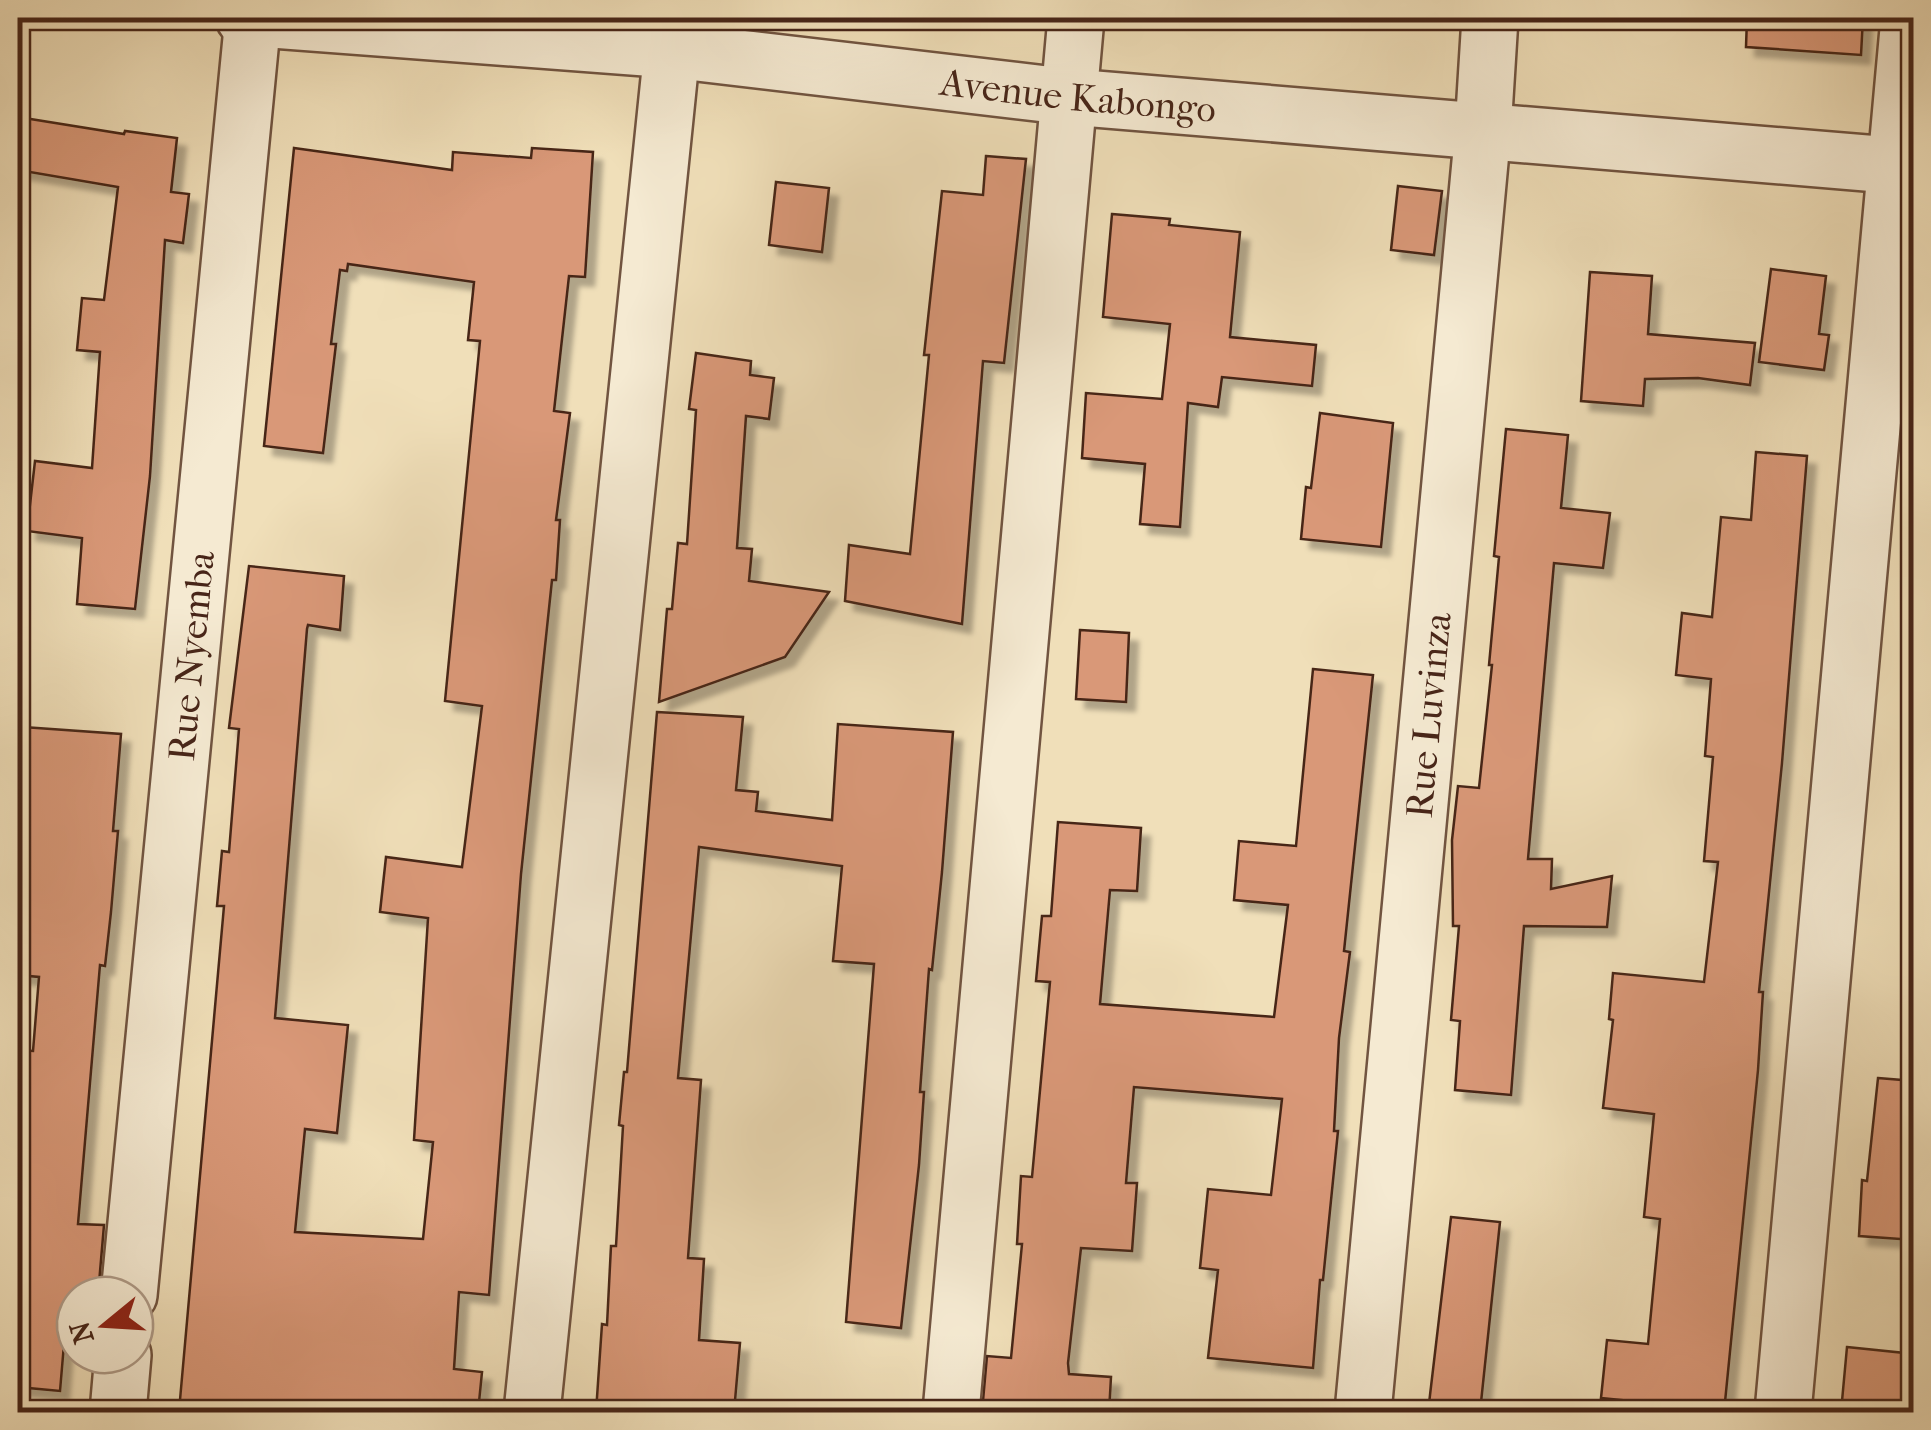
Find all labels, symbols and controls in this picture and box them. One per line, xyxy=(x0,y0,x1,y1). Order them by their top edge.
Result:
street label: Avenue Kabongo xyxy=(936,60,1218,132)
street label: Rue Nyemba xyxy=(159,549,224,763)
street label: Rue Luvinza xyxy=(1397,610,1461,820)
north arrow xyxy=(55,1275,155,1375)
text: N xyxy=(62,1317,101,1348)

